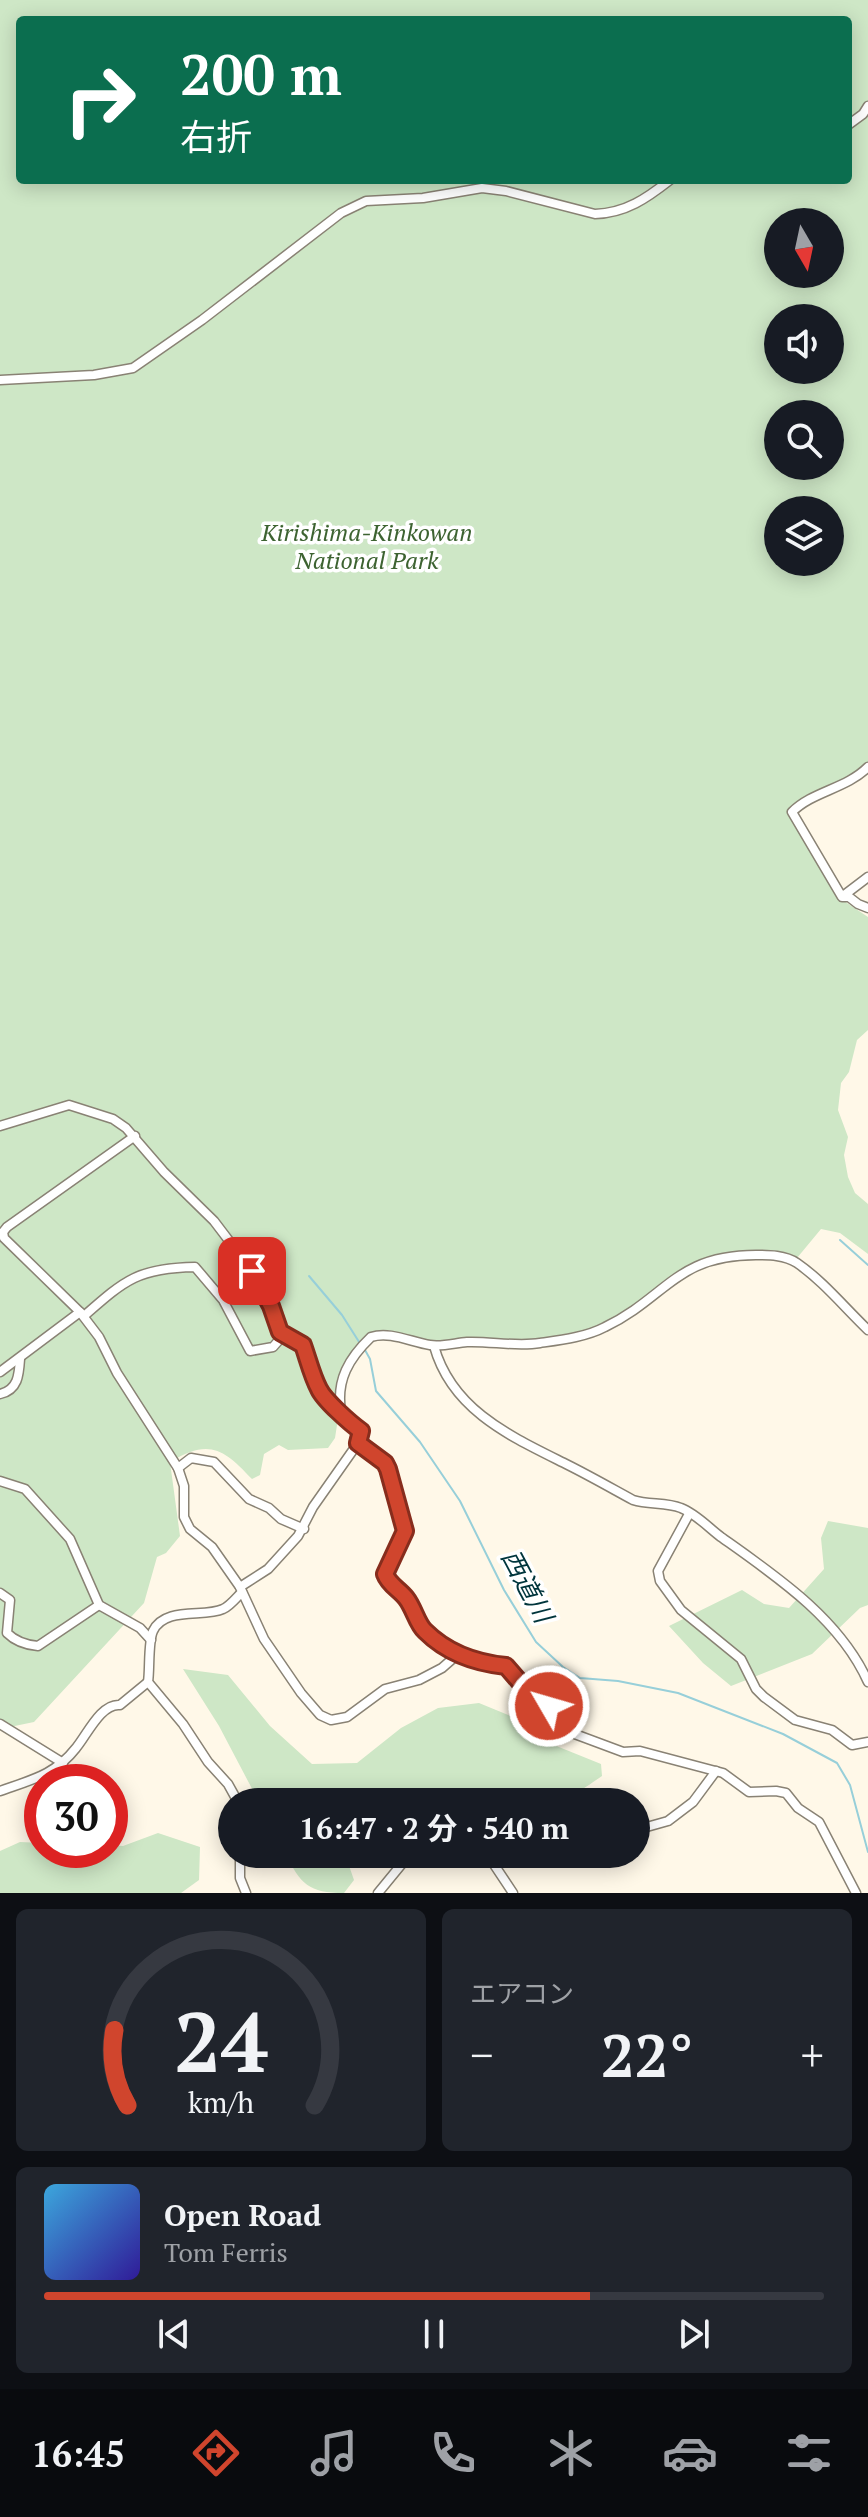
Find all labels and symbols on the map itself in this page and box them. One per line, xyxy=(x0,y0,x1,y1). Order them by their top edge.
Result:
north arrow xyxy=(764,208,844,288)
park label: Kirishima-Kinkowan National Park xyxy=(261,516,472,576)
pin xyxy=(218,1237,286,1305)
water label: 西道川 xyxy=(495,1543,563,1631)
position arrow xyxy=(507,1664,591,1748)
speed limit sign: 30 xyxy=(24,1764,128,1868)

